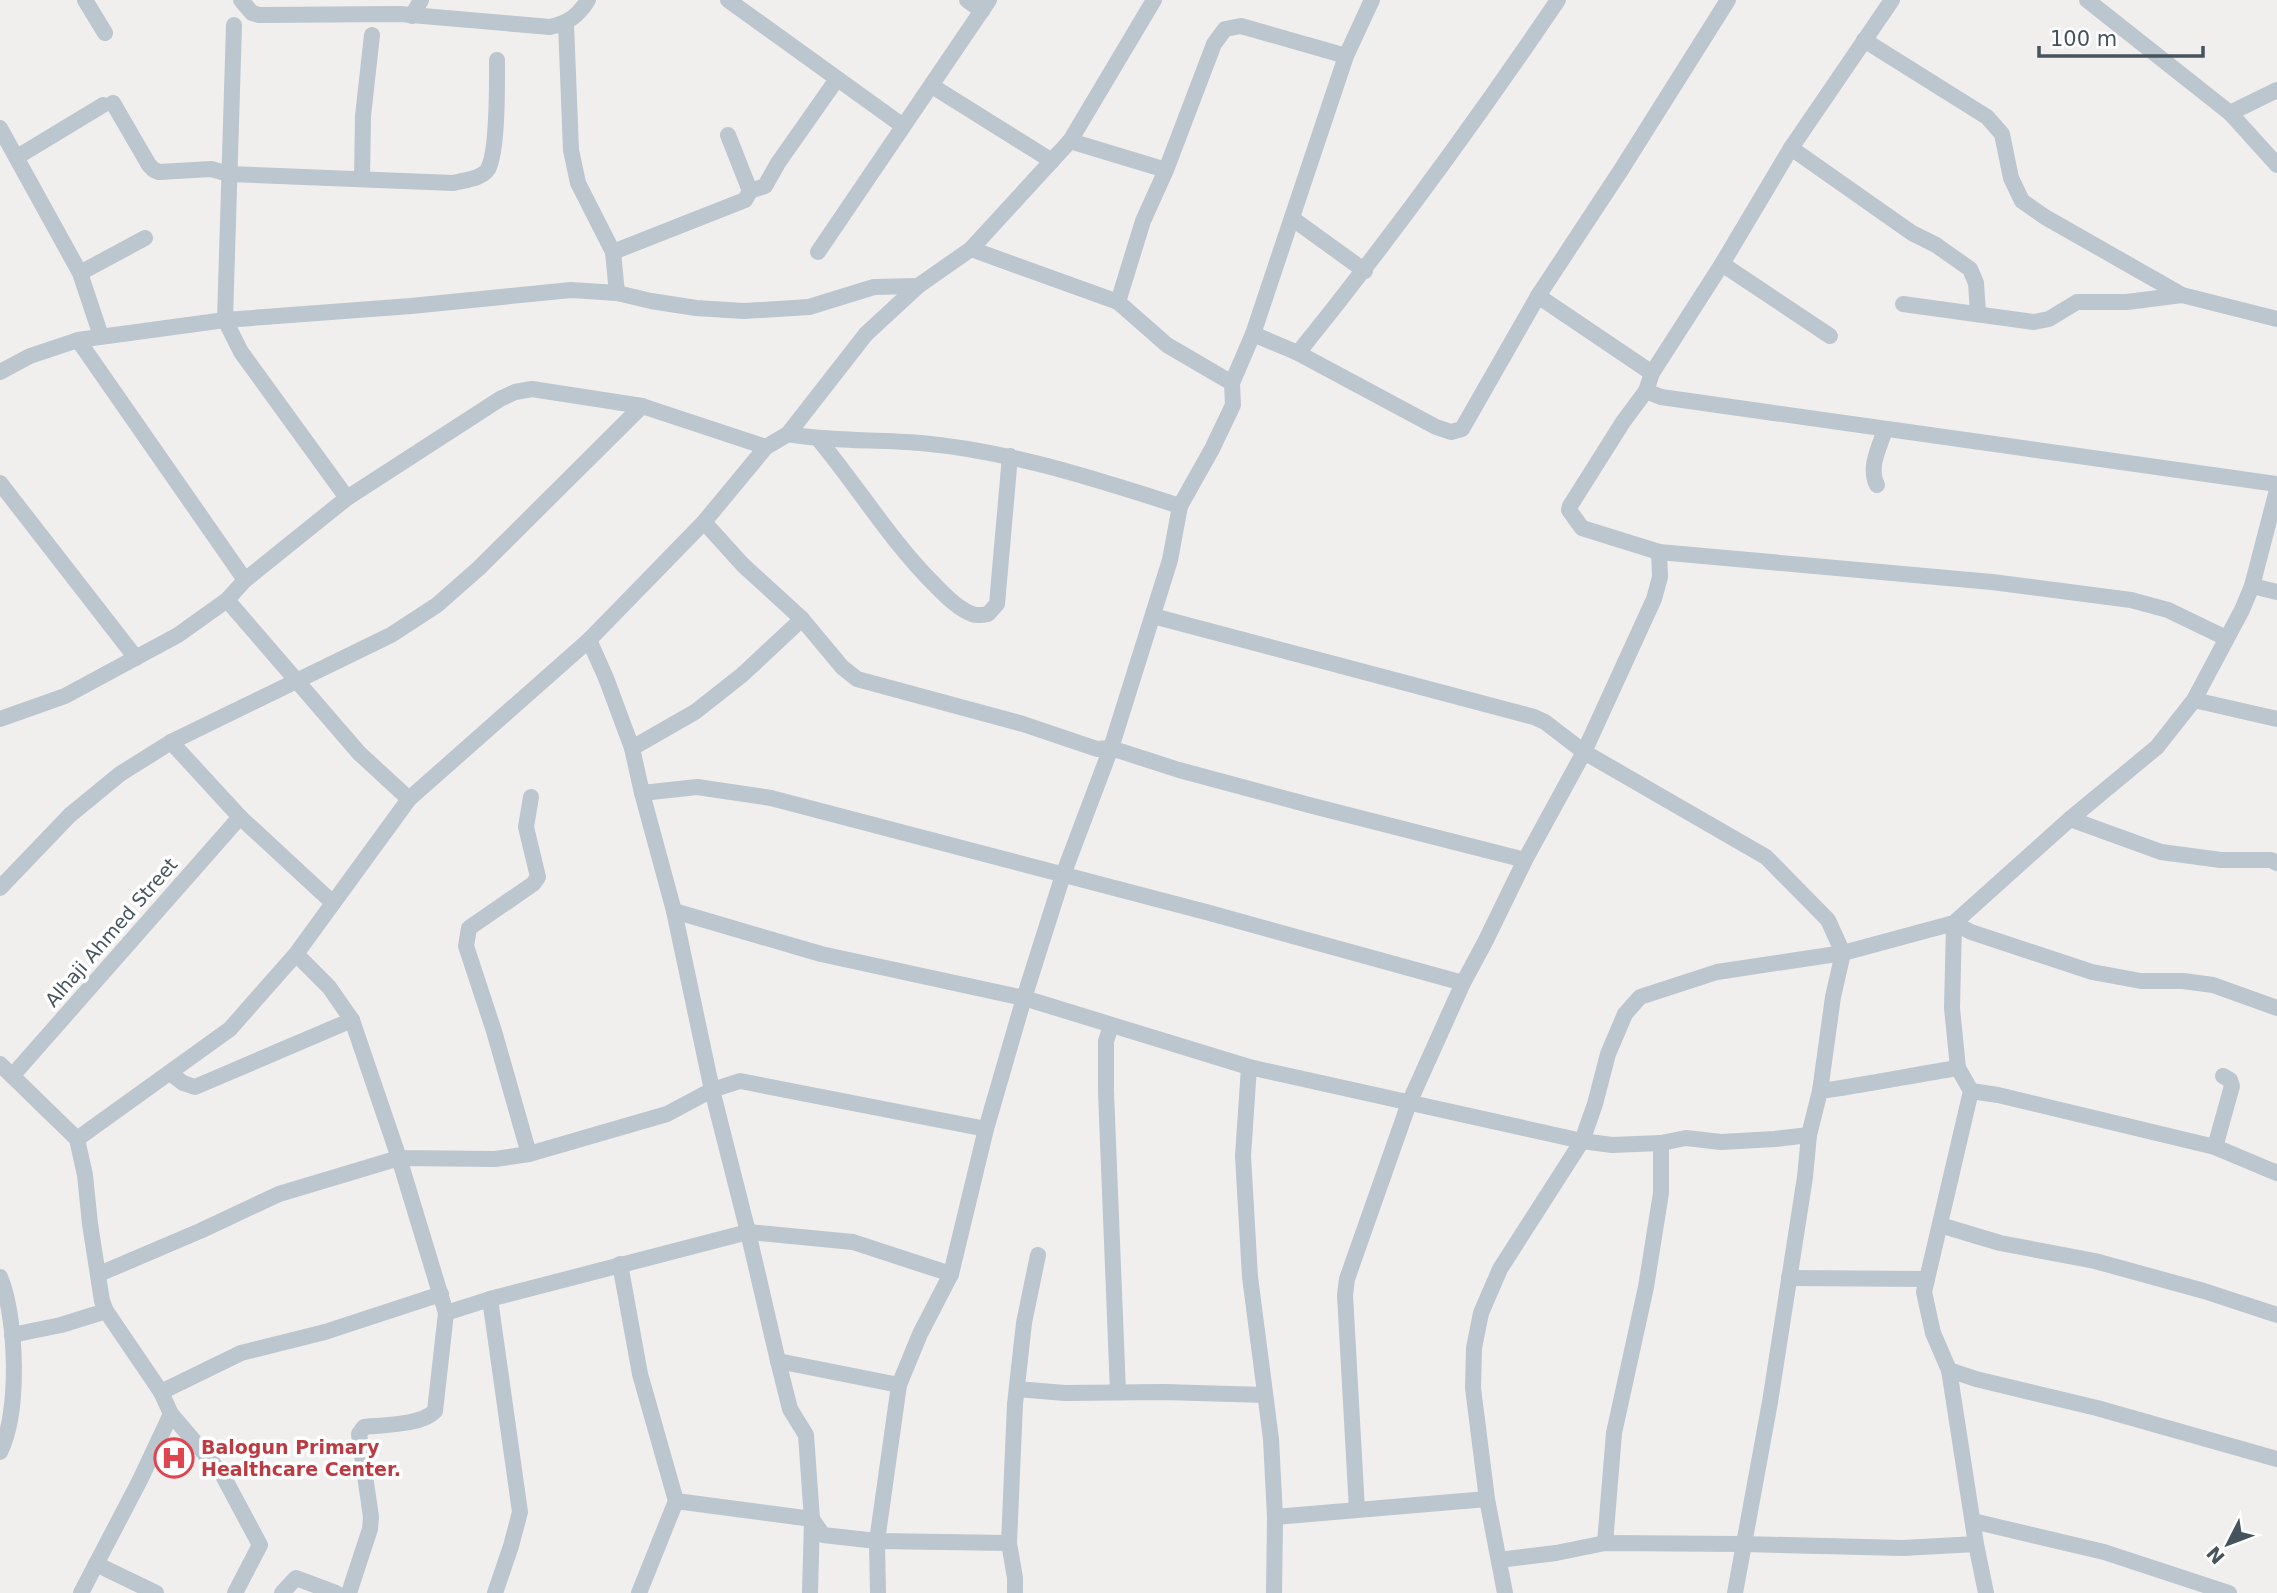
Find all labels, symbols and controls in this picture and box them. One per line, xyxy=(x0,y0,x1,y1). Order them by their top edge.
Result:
scale bar xyxy=(2039,14,2204,58)
text: 100 m xyxy=(2050,27,2117,51)
street label: Alhaji Ahmed Street xyxy=(40,853,182,1011)
place label: Balogun Primary Healthcare Center. xyxy=(201,1436,401,1480)
hospital icon: Balogun Primary Healthcare Center. xyxy=(153,1437,195,1479)
north arrow xyxy=(2193,1509,2263,1579)
text: N xyxy=(2202,1542,2229,1569)

